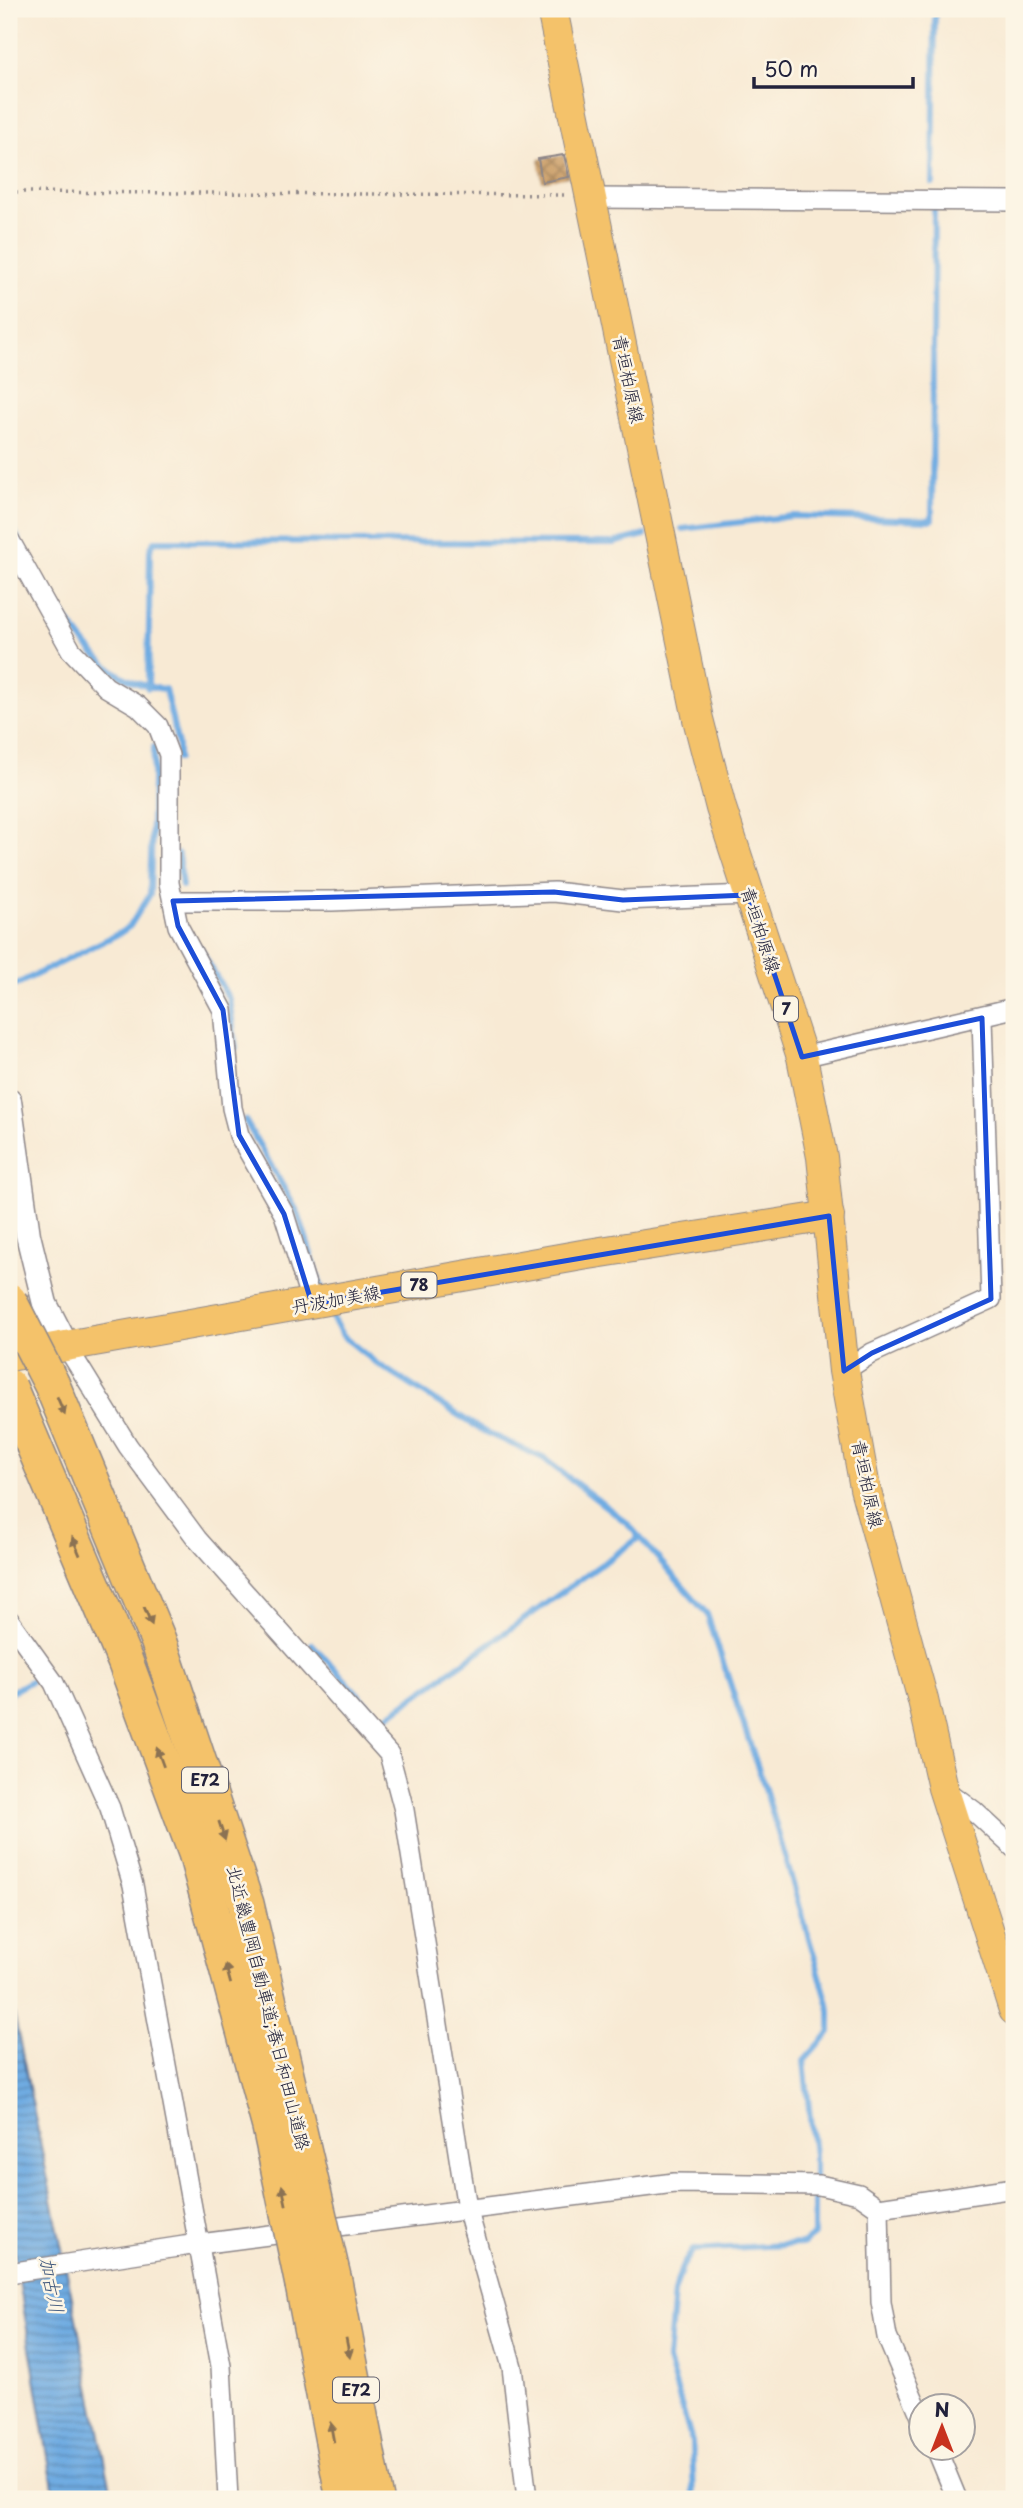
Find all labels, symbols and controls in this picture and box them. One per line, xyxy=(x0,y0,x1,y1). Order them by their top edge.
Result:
scale bar xyxy=(754,46,913,90)
text: 50 m xyxy=(764,52,818,84)
street label: 青垣柏原線 xyxy=(607,332,652,426)
street label: 青垣柏原線 xyxy=(735,883,788,977)
road number: 7 xyxy=(774,996,798,1021)
road number: 78 xyxy=(402,1273,436,1298)
street label: 丹波加美線 xyxy=(289,1277,382,1320)
one-way arrow xyxy=(55,1395,66,1416)
street label: 青垣柏原線 xyxy=(846,1437,891,1531)
one-way arrow xyxy=(70,1536,82,1556)
one-way arrow xyxy=(143,1605,154,1626)
one-way arrow xyxy=(155,1747,166,1768)
road number: E72 xyxy=(182,1768,228,1792)
one-way arrow xyxy=(217,1820,228,1841)
street label: 北近畿豊岡自動車道;春日和田山道路 xyxy=(221,1862,318,2153)
one-way arrow xyxy=(223,1963,233,1984)
one-way arrow xyxy=(279,2184,290,2206)
water label: 加古川 xyxy=(34,2254,72,2315)
one-way arrow xyxy=(342,2337,353,2359)
road number: E72 xyxy=(333,2378,379,2402)
north arrow xyxy=(908,2392,978,2462)
text: N xyxy=(934,2395,950,2423)
one-way arrow xyxy=(326,2421,337,2443)

